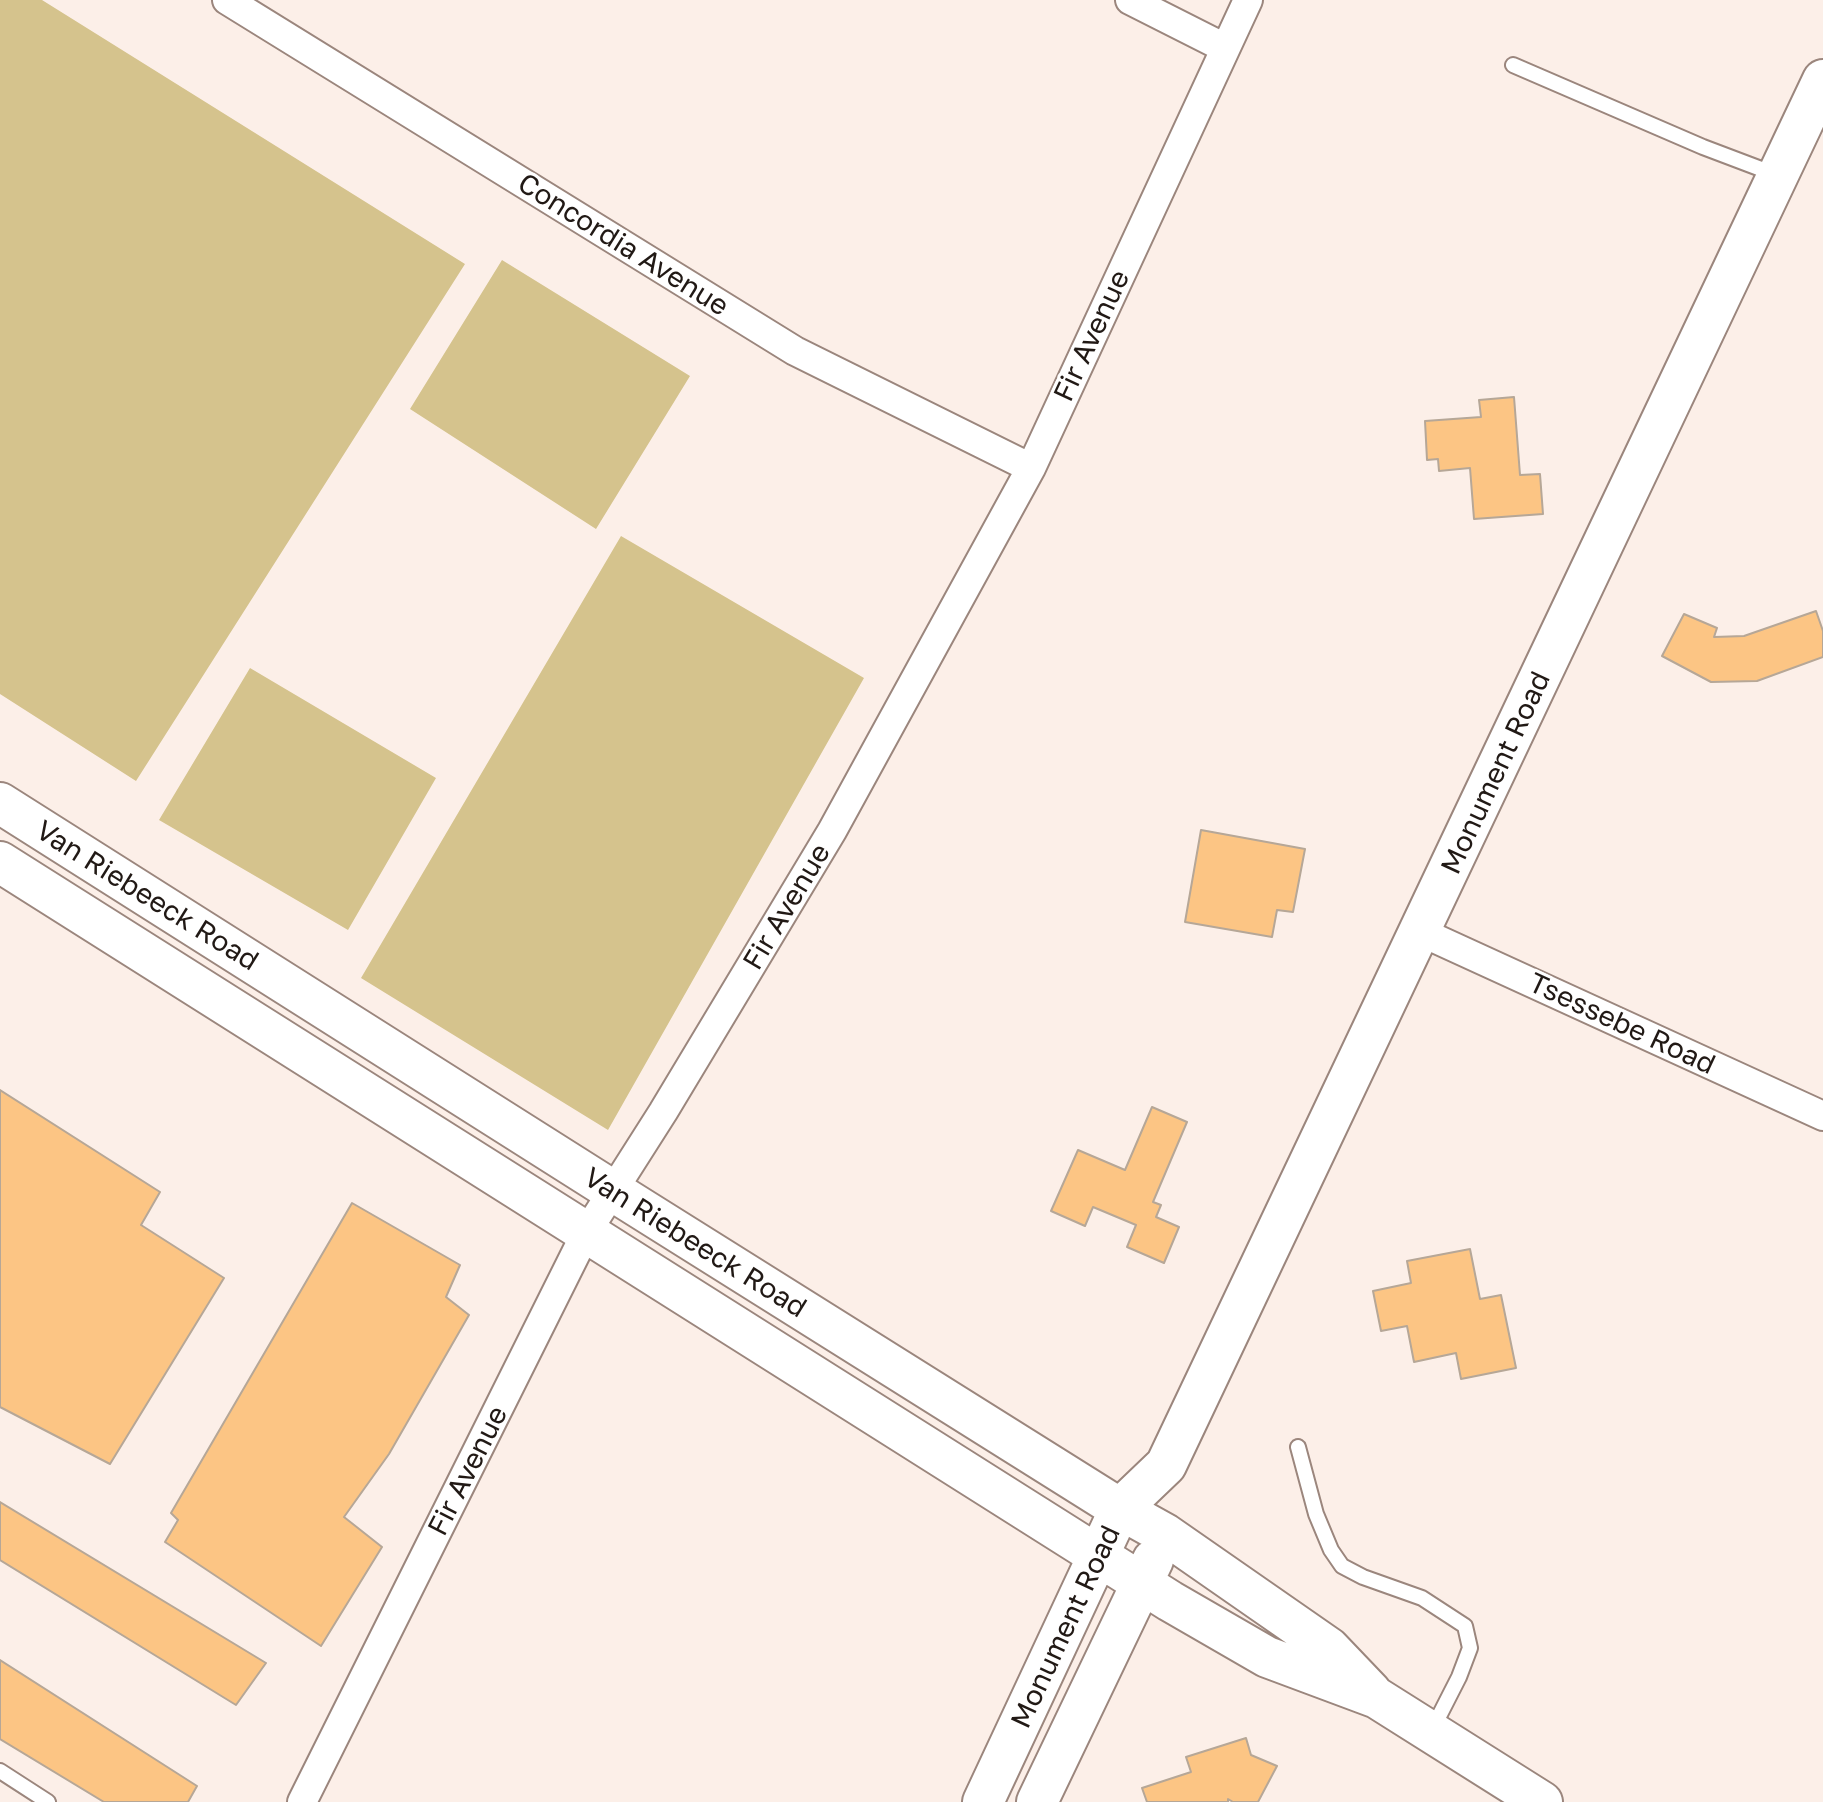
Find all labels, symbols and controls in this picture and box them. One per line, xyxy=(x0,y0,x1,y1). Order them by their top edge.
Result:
street label: Concordia Avenue xyxy=(511,167,735,323)
street label: Fir Avenue xyxy=(1047,265,1137,407)
street label: Monument Road xyxy=(1434,666,1558,880)
street label: Van Riebeeck Road xyxy=(29,814,265,978)
street label: Fir Avenue xyxy=(736,838,838,976)
street label: Tsessebe Road xyxy=(1523,966,1721,1082)
street label: Van Riebeeck Road xyxy=(577,1161,813,1325)
street label: Fir Avenue xyxy=(421,1401,515,1541)
street label: Monument Road xyxy=(1004,1520,1128,1734)

